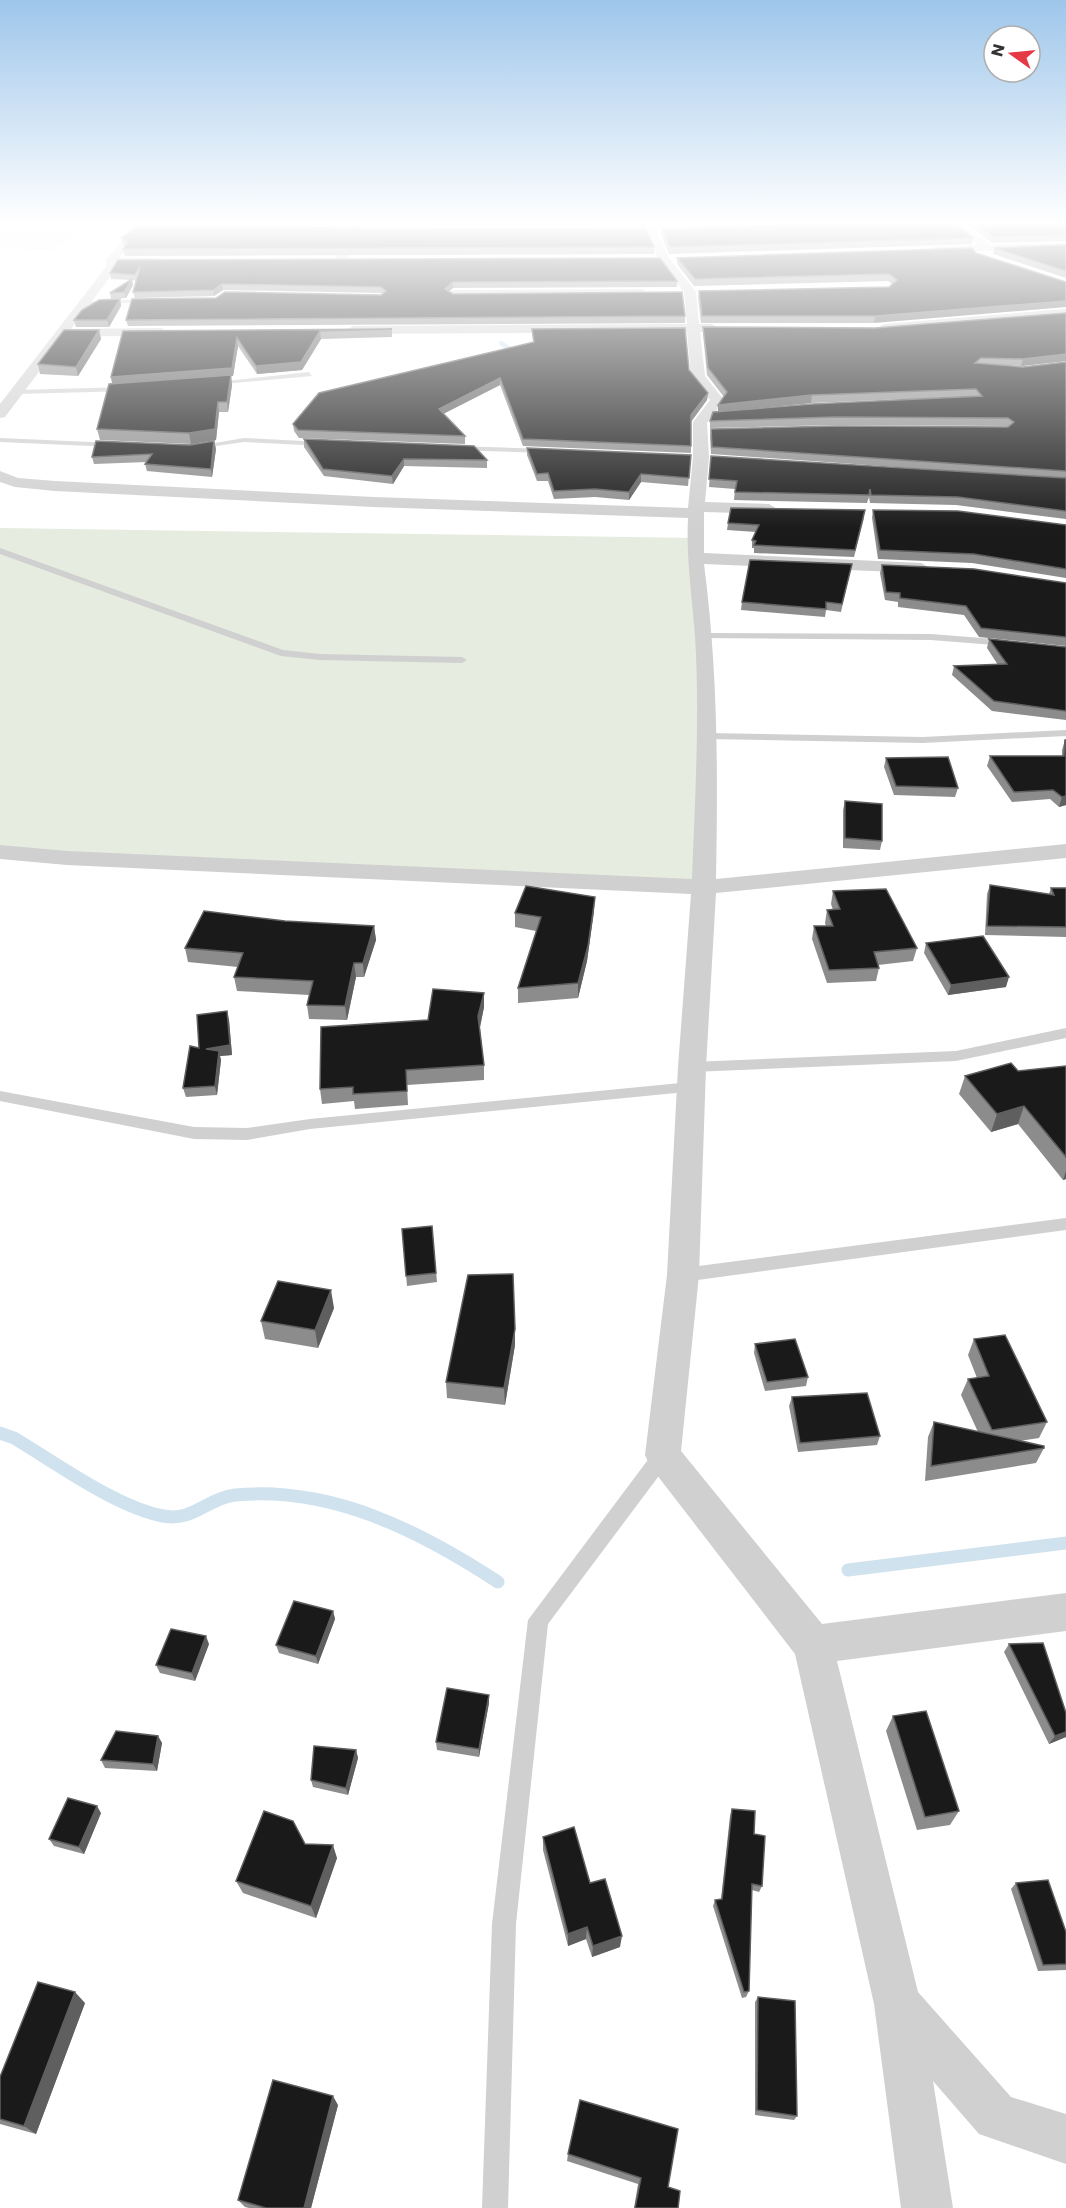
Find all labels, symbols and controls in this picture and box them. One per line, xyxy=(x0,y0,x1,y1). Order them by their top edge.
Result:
north arrow xyxy=(982,24,1042,84)
text: N xyxy=(985,41,1011,59)

